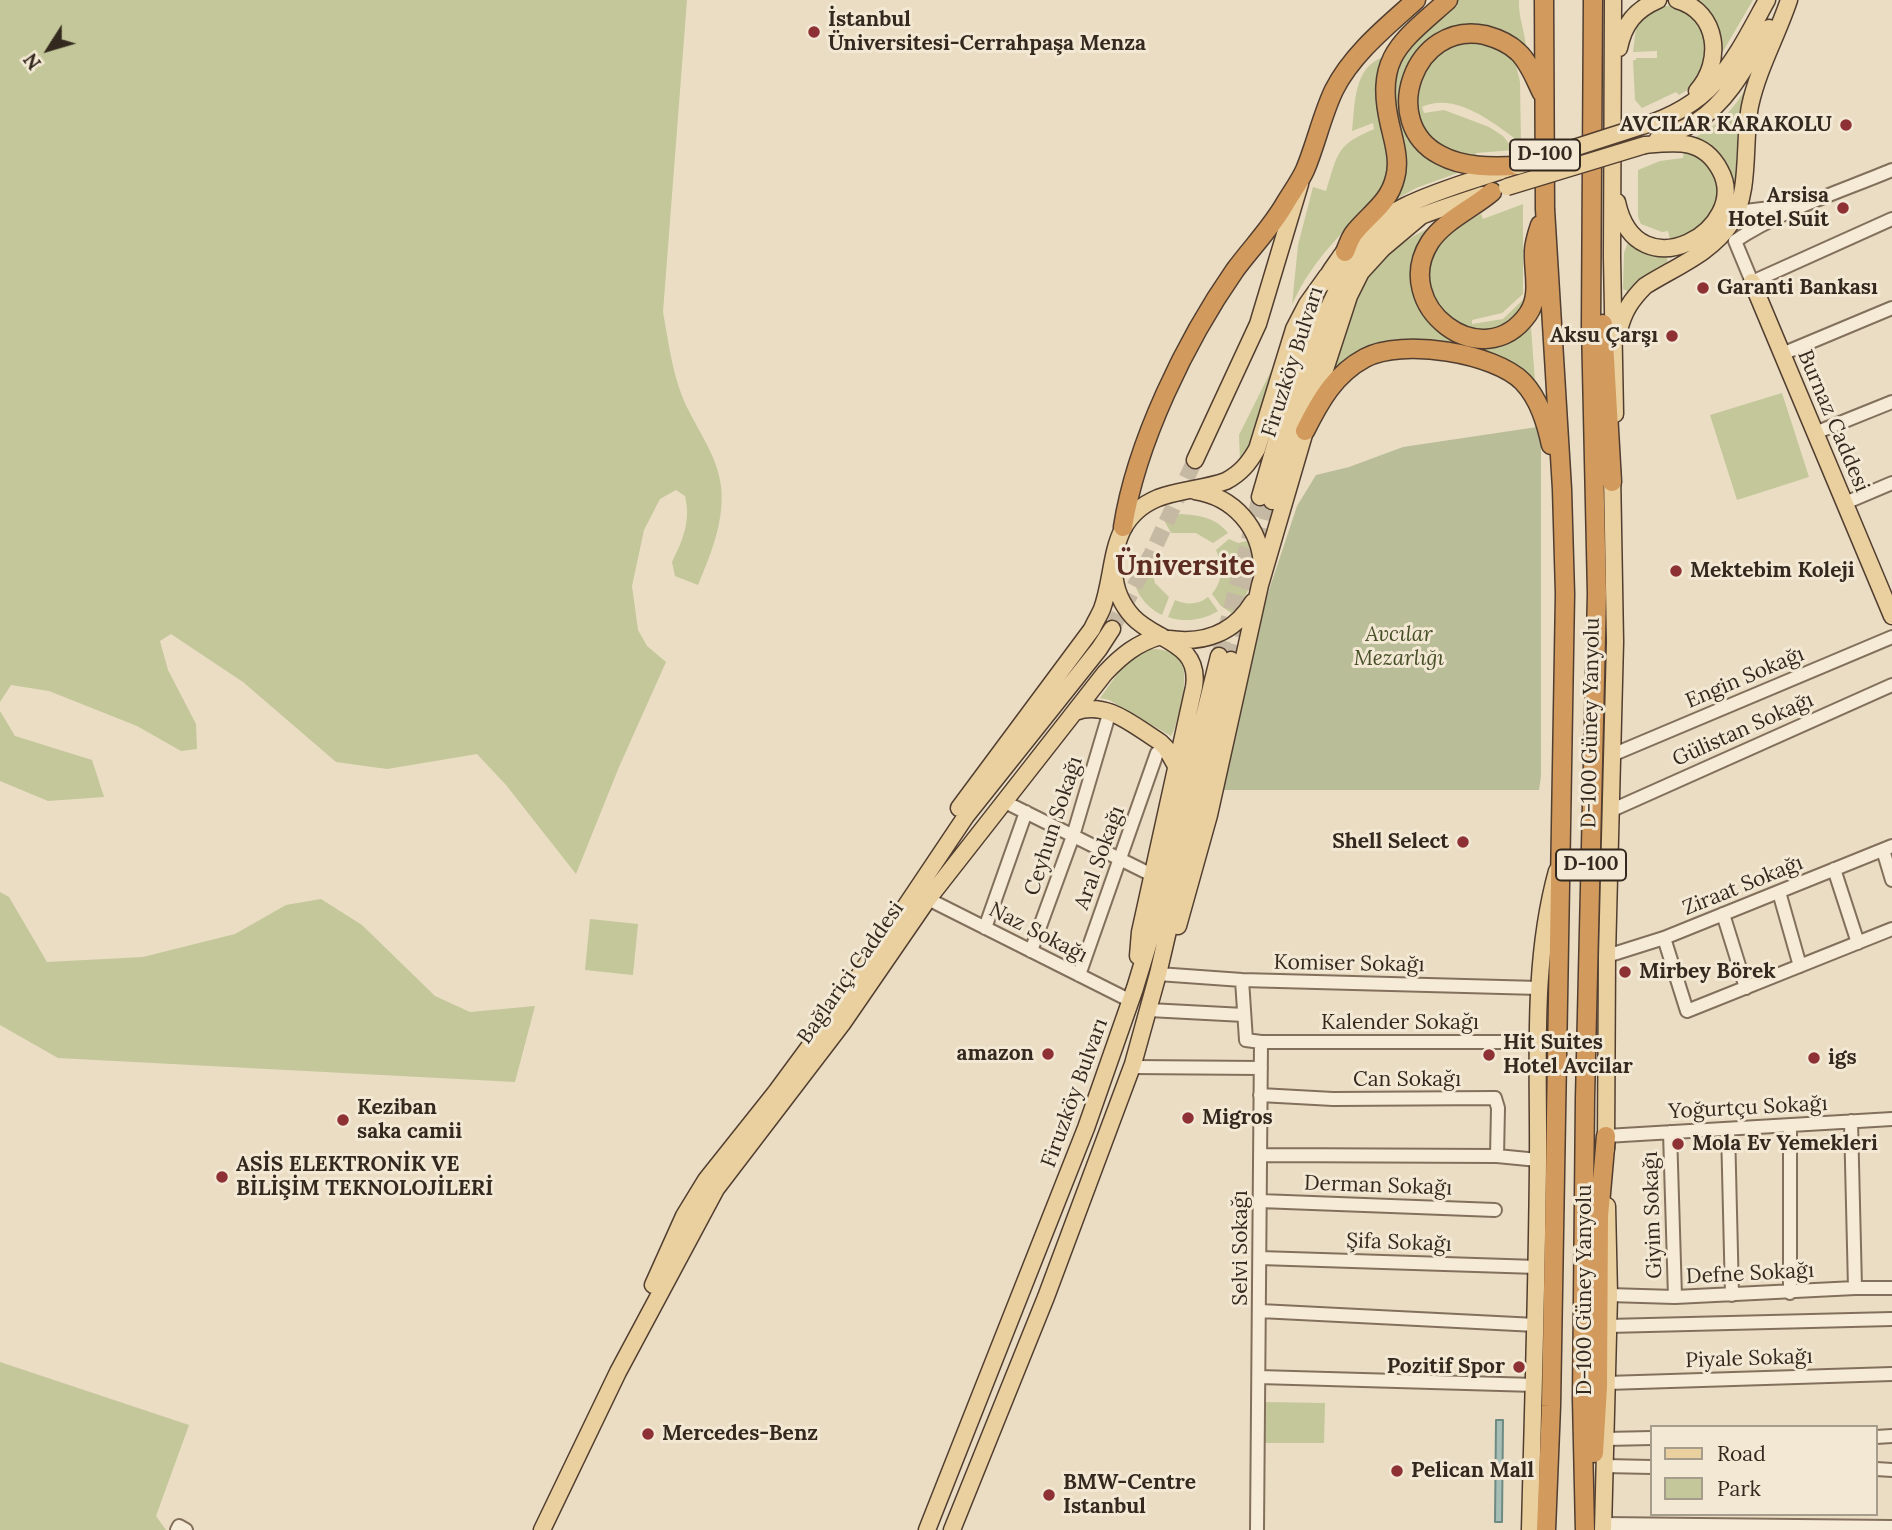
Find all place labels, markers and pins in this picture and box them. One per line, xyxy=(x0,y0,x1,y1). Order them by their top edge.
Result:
place label: İstanbul Üniversitesi-Cerrahpaşa Menza xyxy=(828,7,1146,57)
marker: İstanbul Üniversitesi-Cerrahpaşa Menza xyxy=(806,24,822,40)
place label: AVCILAR KARAKOLU xyxy=(1620,112,1832,138)
marker: AVCILAR KARAKOLU xyxy=(1838,117,1854,133)
place label: Arsisa Hotel Suit xyxy=(1728,183,1829,233)
marker: Arsisa Hotel Suit xyxy=(1835,200,1851,216)
place label: Garanti Bankası xyxy=(1717,275,1878,301)
marker: Garanti Bankası xyxy=(1695,280,1711,296)
place label: Aksu Çarşı xyxy=(1550,323,1658,349)
marker: Aksu Çarşı xyxy=(1664,328,1680,344)
place label: Mektebim Koleji xyxy=(1690,558,1855,584)
marker: Mektebim Koleji xyxy=(1668,563,1684,579)
place label: Shell Select xyxy=(1332,829,1449,855)
marker: Shell Select xyxy=(1455,834,1471,850)
place label: Mirbey Börek xyxy=(1639,959,1776,985)
marker: Mirbey Börek xyxy=(1617,964,1633,980)
place label: Hit Suites Hotel Avcilar xyxy=(1503,1030,1633,1080)
place label: amazon xyxy=(957,1041,1034,1067)
place label: igs xyxy=(1828,1045,1857,1071)
marker: amazon xyxy=(1040,1046,1056,1062)
marker: Hit Suites Hotel Avcilar xyxy=(1481,1047,1497,1063)
marker: igs xyxy=(1806,1050,1822,1066)
place label: Keziban saka camii xyxy=(357,1095,462,1145)
place label: Migros xyxy=(1202,1105,1273,1131)
marker: Migros xyxy=(1180,1110,1196,1126)
marker: Keziban saka camii xyxy=(335,1112,351,1128)
place label: Mola Ev Yemekleri xyxy=(1692,1131,1878,1157)
marker: Mola Ev Yemekleri xyxy=(1670,1136,1686,1152)
place label: ASİS ELEKTRONİK VE BİLİŞİM TEKNOLOJİLERİ xyxy=(236,1152,493,1202)
marker: ASİS ELEKTRONİK VE BİLİŞİM TEKNOLOJİLERİ xyxy=(214,1169,230,1185)
place label: Pozitif Spor xyxy=(1387,1354,1505,1380)
marker: Pozitif Spor xyxy=(1511,1359,1527,1375)
place label: Mercedes-Benz xyxy=(662,1421,818,1447)
marker: Mercedes-Benz xyxy=(640,1426,656,1442)
place label: Pelican Mall xyxy=(1411,1458,1534,1484)
marker: Pelican Mall xyxy=(1389,1463,1405,1479)
place label: BMW-Centre Istanbul xyxy=(1063,1470,1196,1520)
marker: BMW-Centre Istanbul xyxy=(1041,1487,1057,1503)

